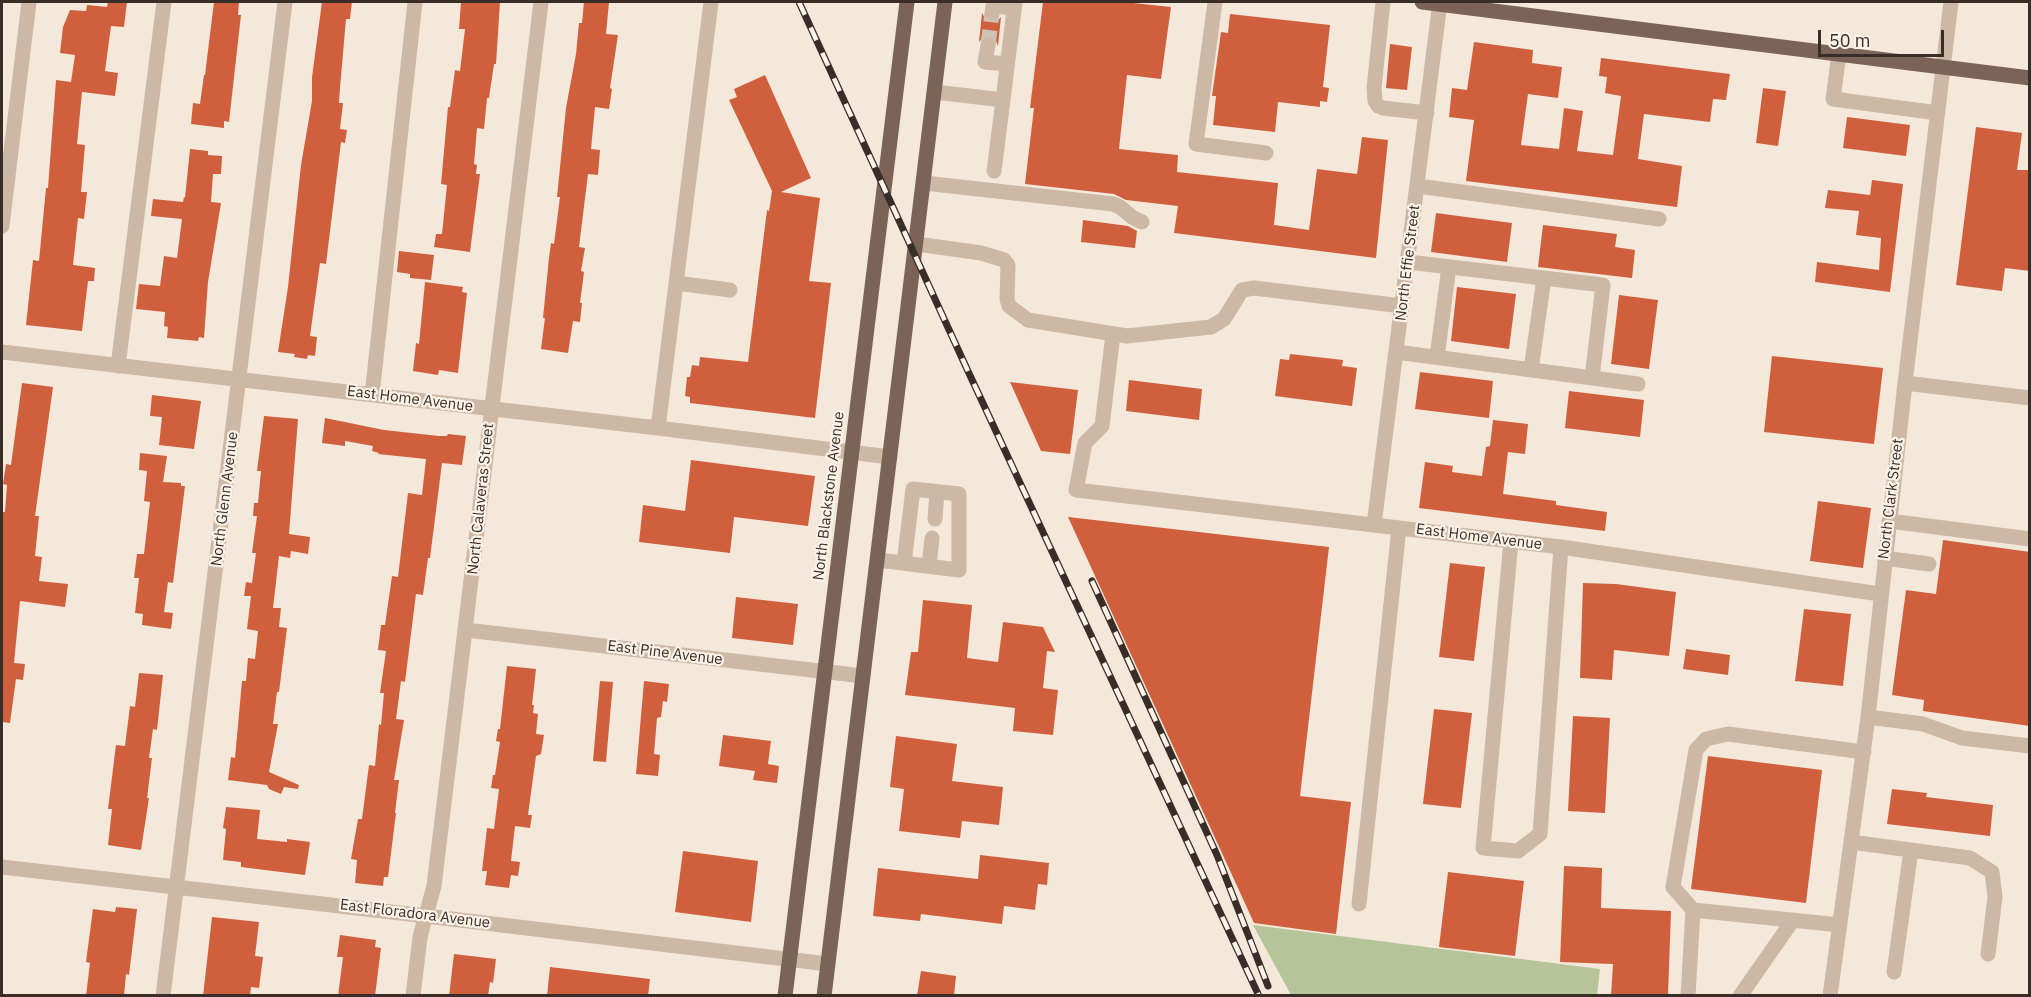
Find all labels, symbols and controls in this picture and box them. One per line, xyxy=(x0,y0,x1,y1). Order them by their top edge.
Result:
scale bar xyxy=(1821,18,1947,56)
text: 50 m xyxy=(1829,29,1871,52)
street label: North Effie Street xyxy=(1392,204,1424,322)
street label: East Home Avenue xyxy=(346,382,474,416)
street label: North Blackstone Avenue xyxy=(810,410,848,582)
street label: North Calaveras Street xyxy=(464,422,498,576)
street label: North Glenn Avenue xyxy=(208,431,242,567)
street label: North Clark Street xyxy=(1875,438,1907,560)
street label: East Home Avenue xyxy=(1415,520,1543,554)
street label: East Pine Avenue xyxy=(606,637,724,669)
street label: East Floradora Avenue xyxy=(339,896,491,932)

